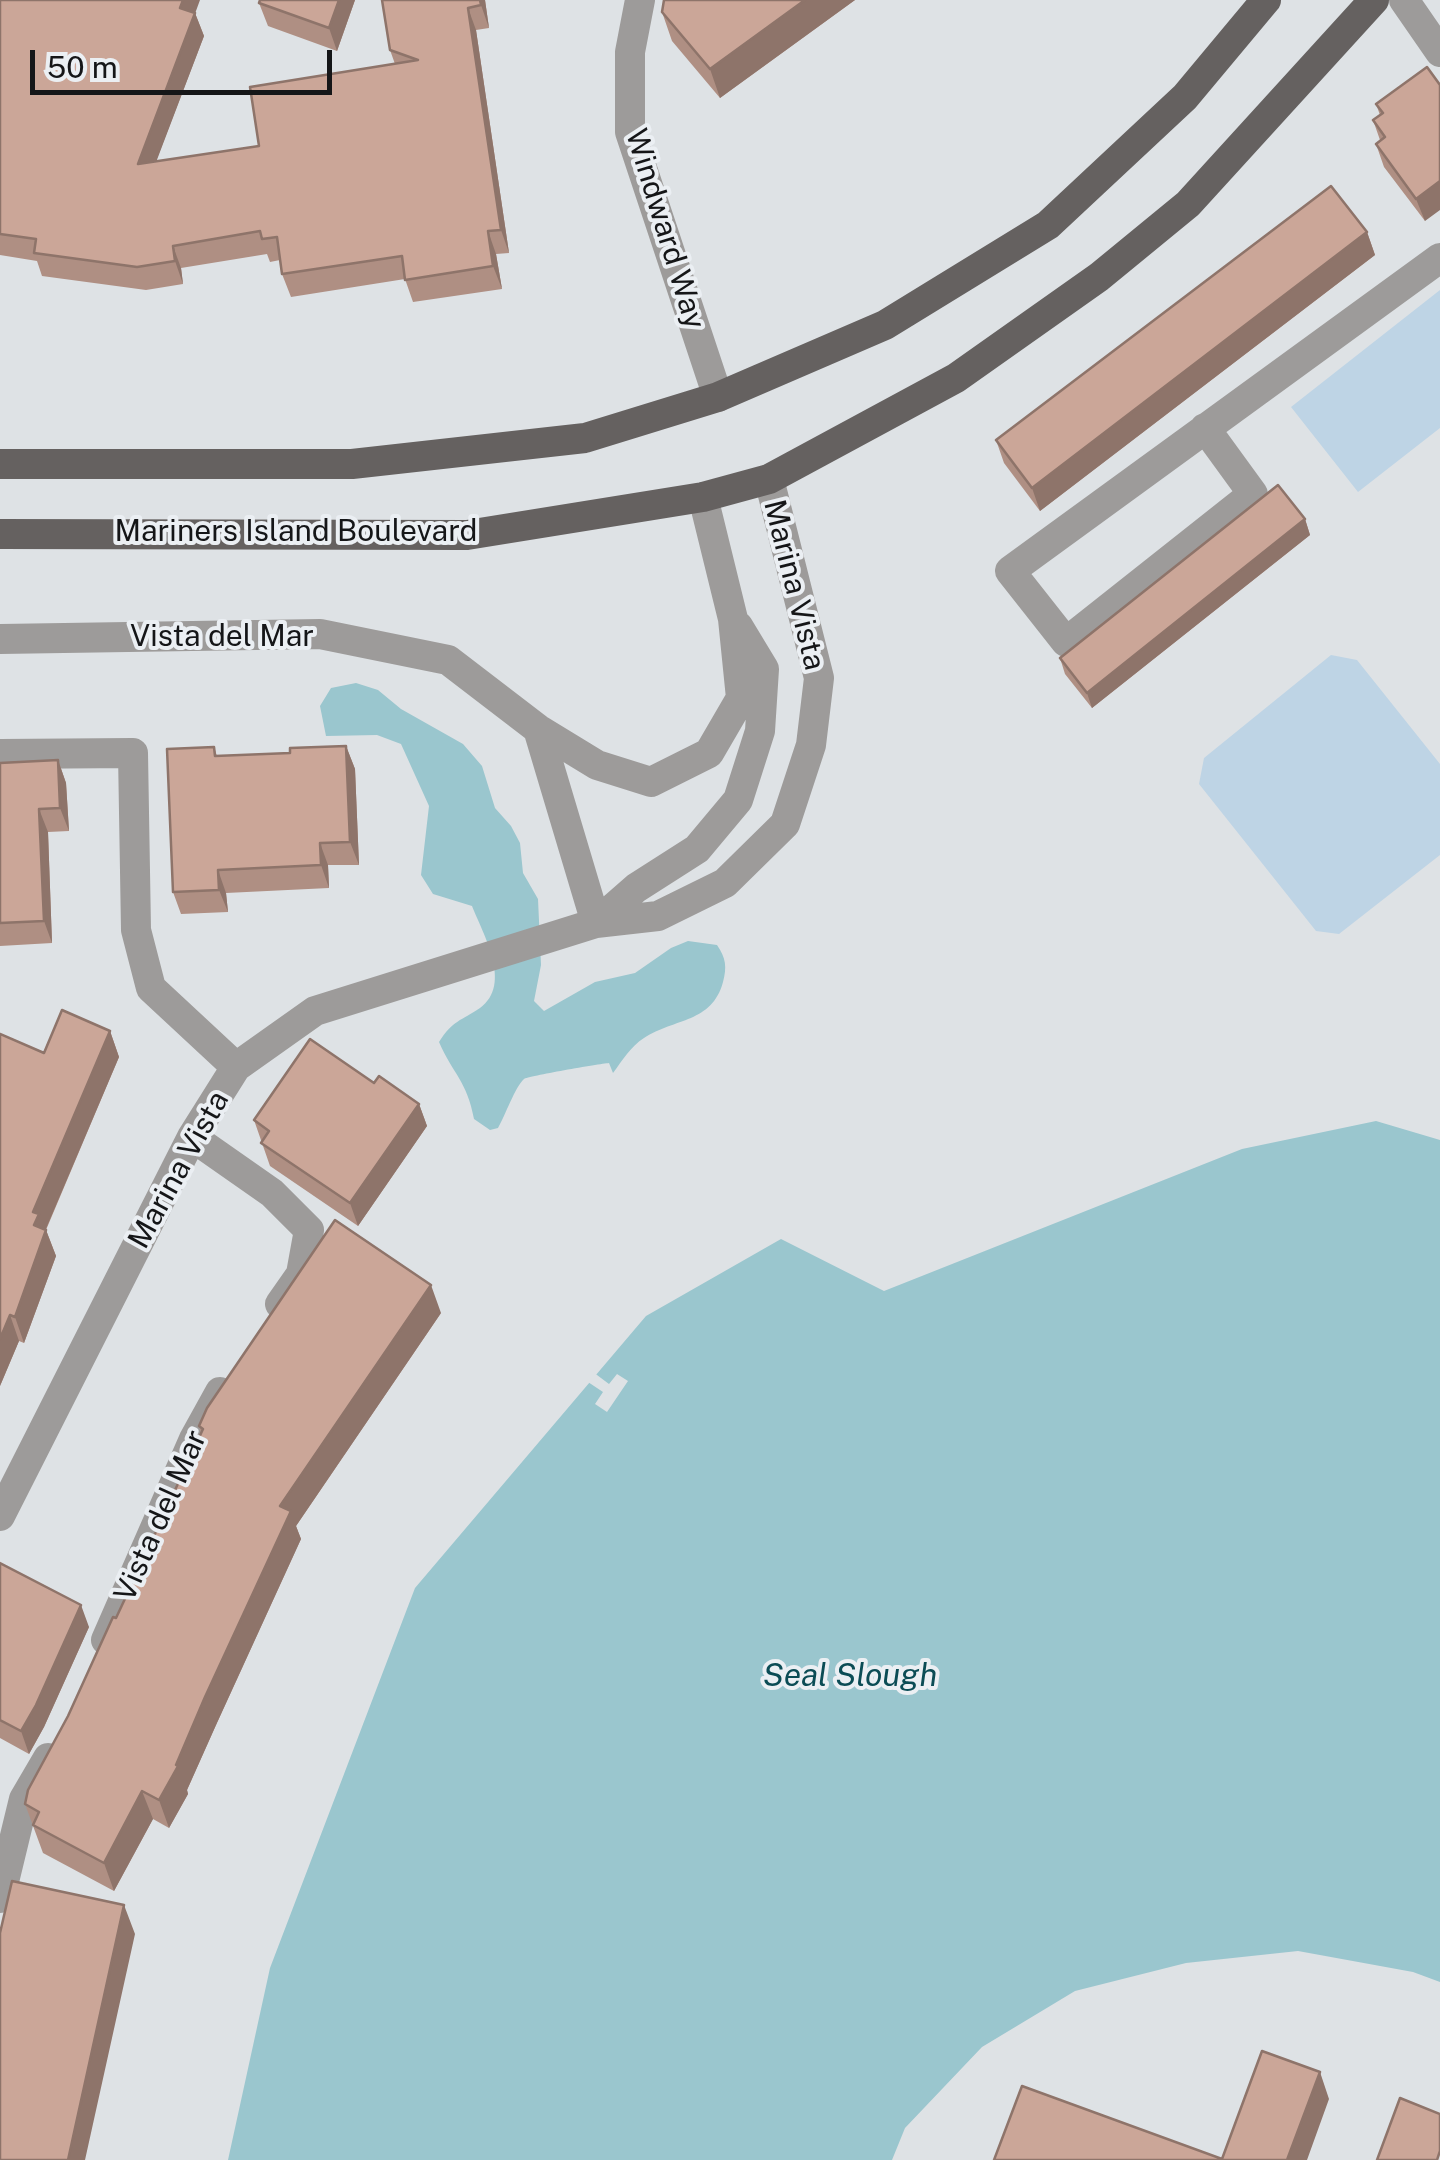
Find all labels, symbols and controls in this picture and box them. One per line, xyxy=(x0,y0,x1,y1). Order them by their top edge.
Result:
scale bar xyxy=(35,30,338,92)
text: 50 m xyxy=(47,49,118,85)
street label: Windward Way xyxy=(618,125,712,333)
street label: Marina Vista xyxy=(755,496,833,674)
street label: Mariners Island Boulevard xyxy=(114,514,478,550)
street label: Vista del Mar xyxy=(130,619,314,655)
street label: Marina Vista xyxy=(121,1085,237,1255)
street label: Vista del Mar xyxy=(107,1425,215,1607)
water label: Seal Slough xyxy=(763,1657,937,1695)

